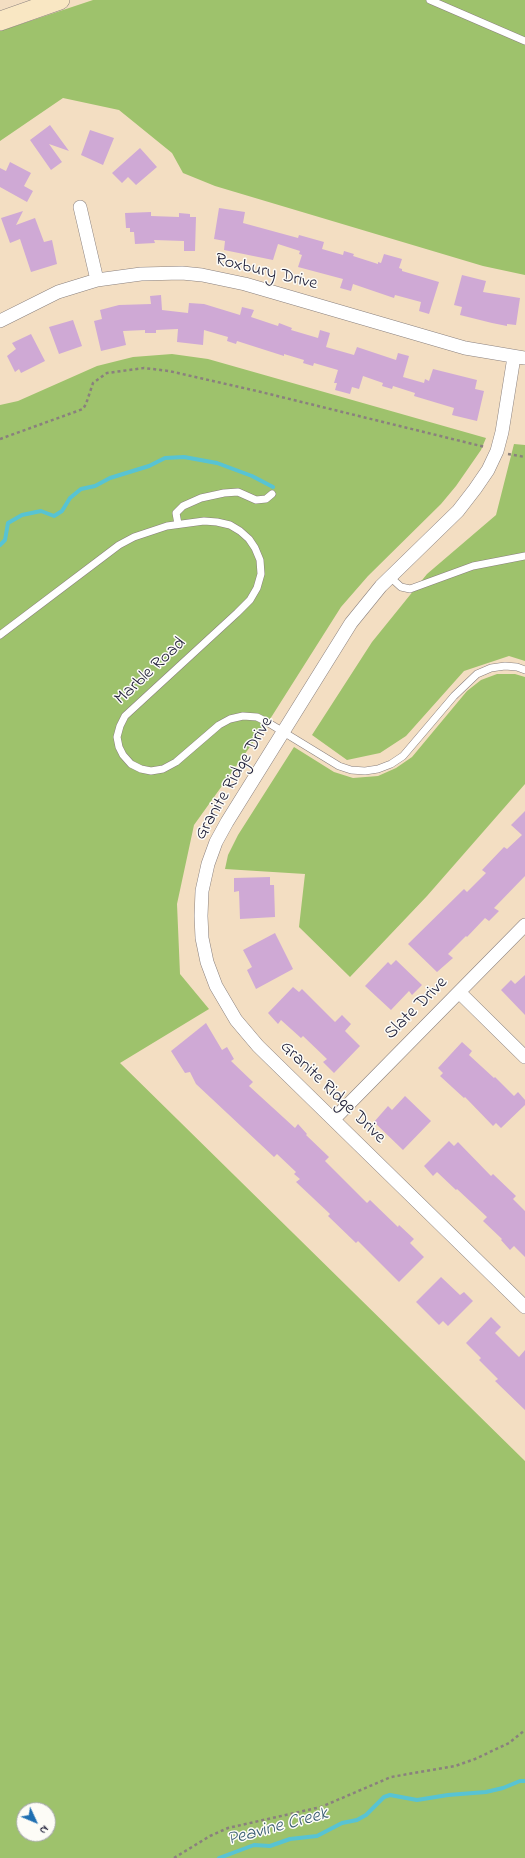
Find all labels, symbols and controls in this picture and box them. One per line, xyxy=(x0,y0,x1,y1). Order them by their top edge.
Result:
street label: Roxbury Drive xyxy=(213,250,319,296)
street label: Marble Road xyxy=(111,633,191,711)
street label: Granite Ridge Drive xyxy=(191,713,279,845)
street label: Slate Drive xyxy=(381,973,453,1045)
street label: Granite Ridge Drive xyxy=(275,1037,389,1149)
north arrow xyxy=(16,1802,56,1842)
water label: Peavine Creek xyxy=(225,1804,331,1852)
text: N xyxy=(36,1821,52,1838)

